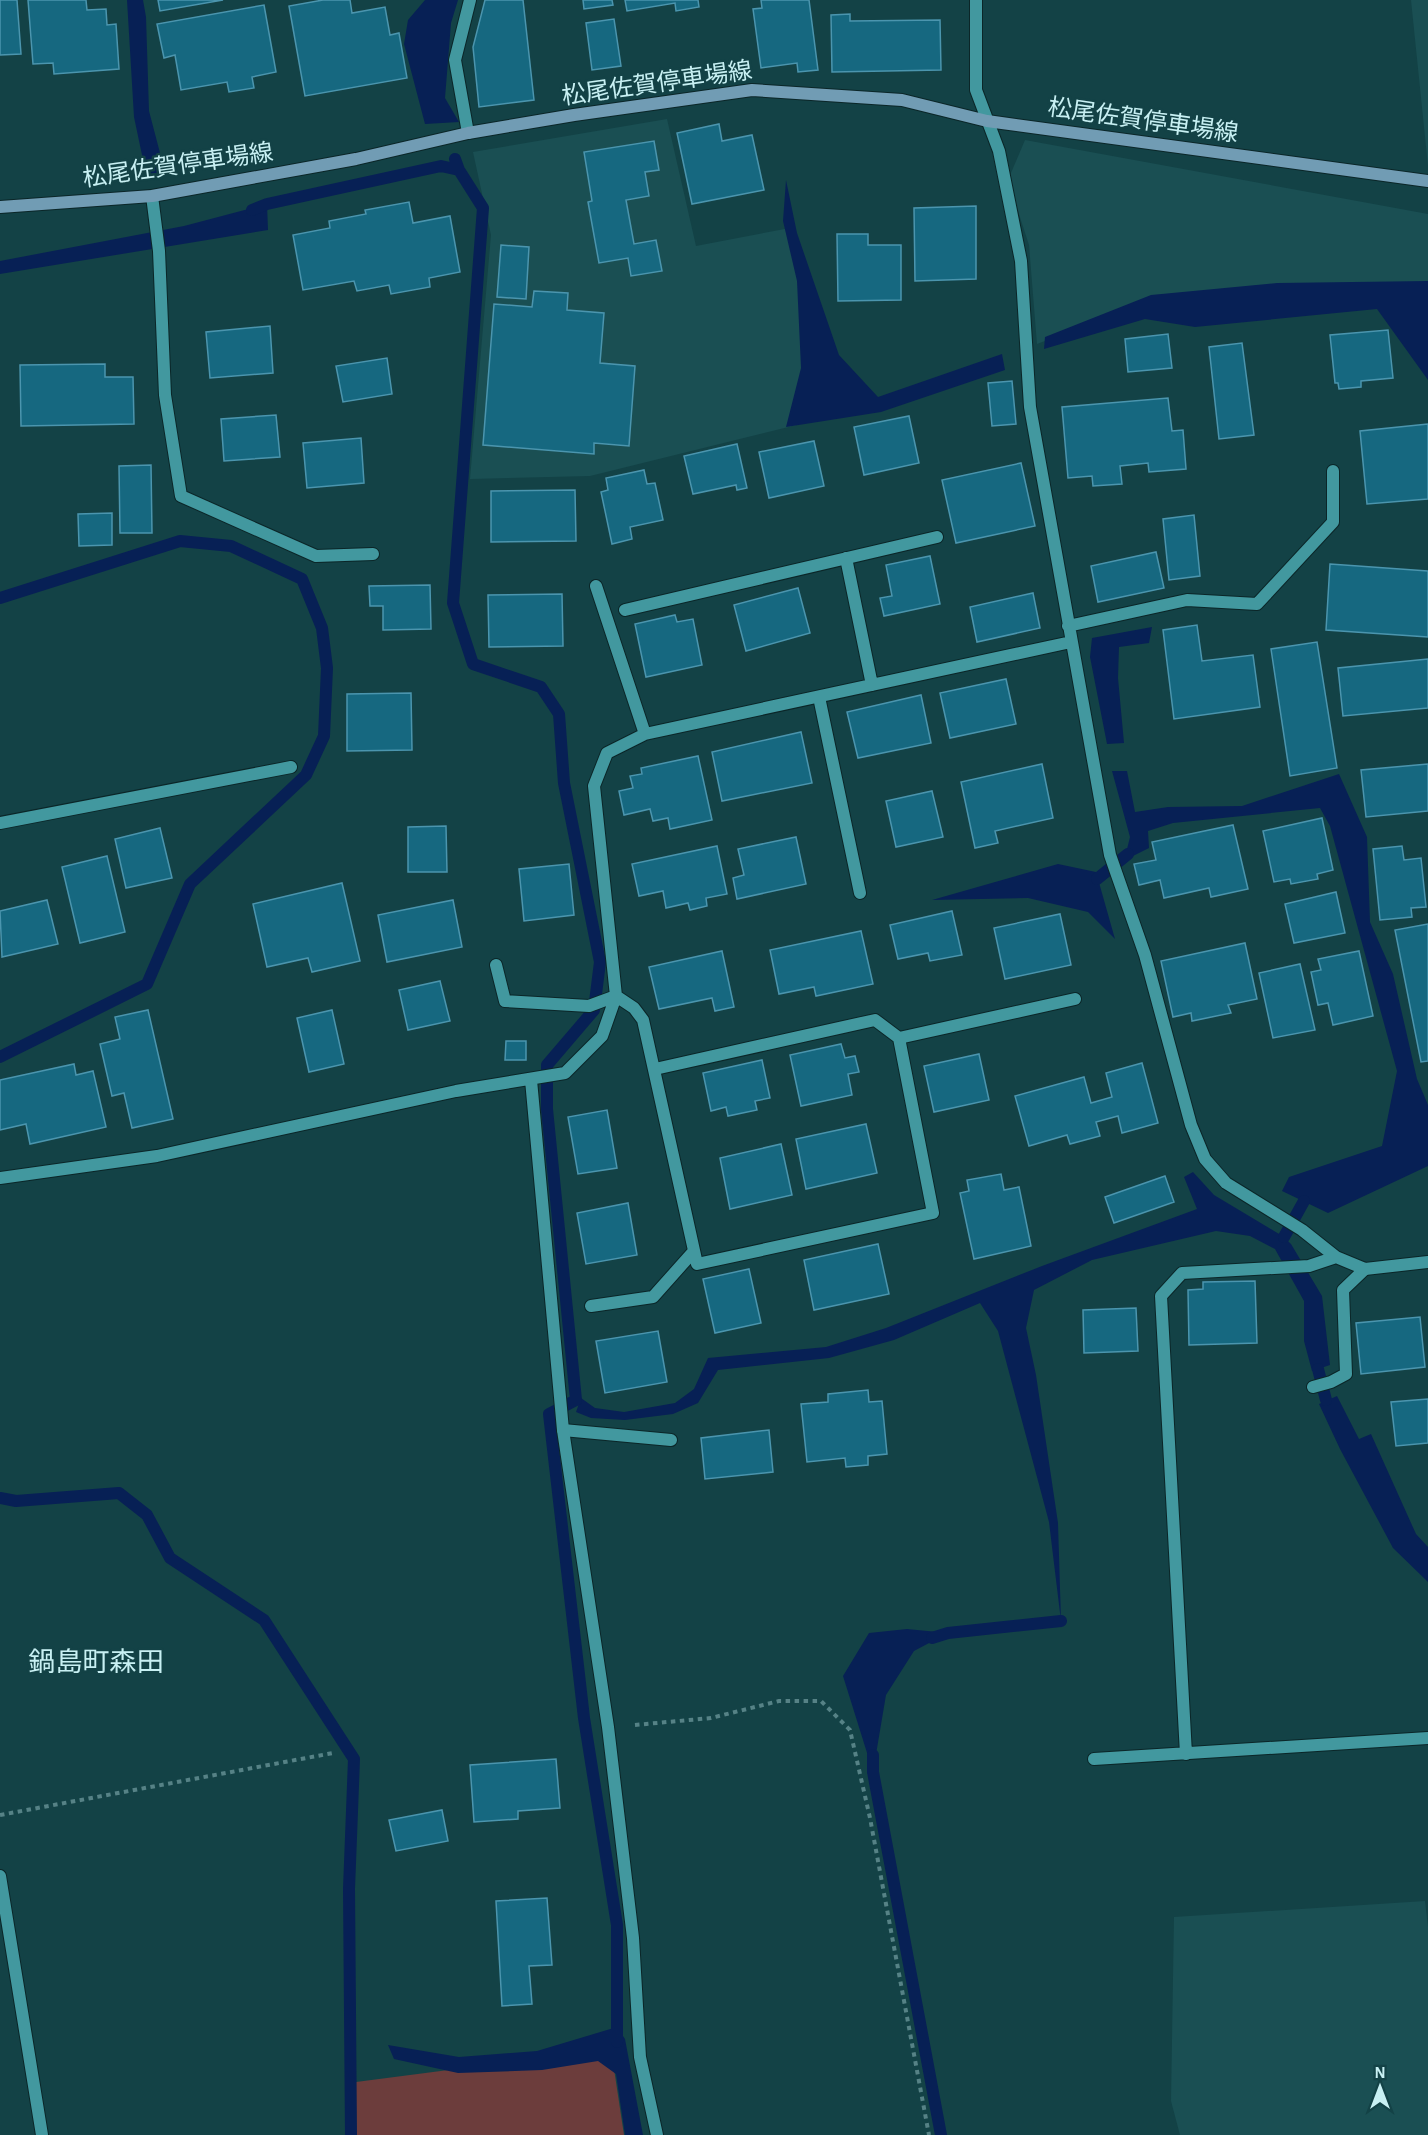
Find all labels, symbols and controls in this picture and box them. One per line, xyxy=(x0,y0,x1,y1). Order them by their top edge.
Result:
street label: 松尾佐賀停車場線 xyxy=(560,57,754,109)
street label: 松尾佐賀停車場線 xyxy=(1046,94,1240,146)
street label: 松尾佐賀停車場線 xyxy=(81,139,275,191)
district label: 鍋島町森田 xyxy=(29,1648,164,1676)
north arrow xyxy=(1350,2057,1410,2117)
text: N xyxy=(1374,2065,1386,2081)

